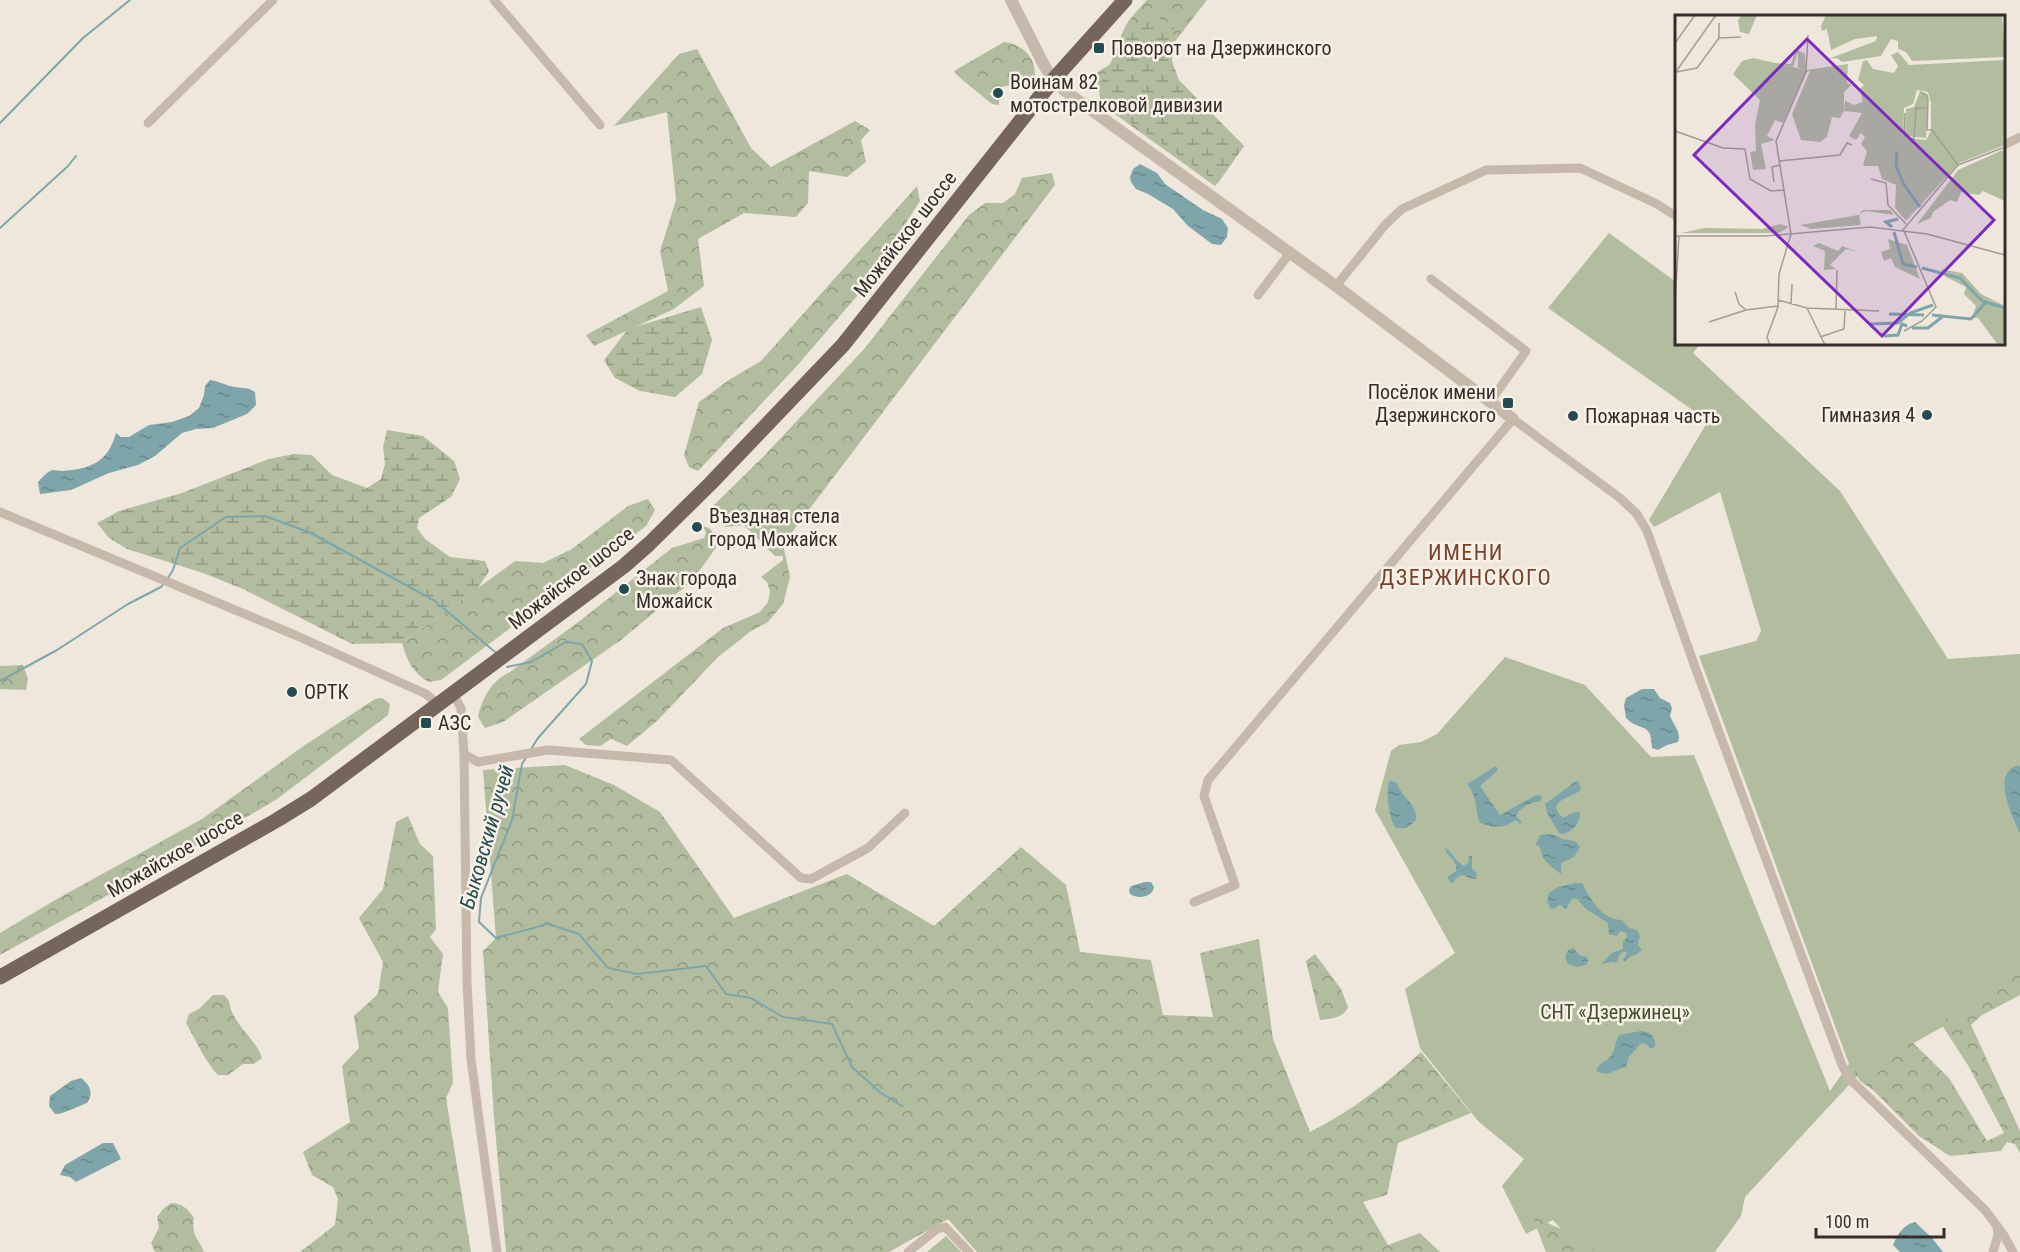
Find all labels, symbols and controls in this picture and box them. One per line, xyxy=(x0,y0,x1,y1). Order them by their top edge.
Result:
inset map xyxy=(1675,15,2005,345)
place label: Поворот на Дзержинского xyxy=(1111,36,1332,60)
marker: Поворот на Дзержинского xyxy=(1092,41,1106,55)
place label: Воинам 82 мотострелковой дивизии xyxy=(1010,70,1223,117)
marker: Воинам 82 мотострелковой дивизии xyxy=(991,86,1005,100)
street label: Можайское шоссе xyxy=(849,166,961,302)
place label: Посёлок имени Дзержинского xyxy=(1368,380,1496,427)
marker: Посёлок имени Дзержинского xyxy=(1501,396,1515,410)
place label: Гимназия 4 xyxy=(1821,403,1915,427)
place label: Пожарная часть xyxy=(1585,404,1720,428)
marker: Гимназия 4 xyxy=(1920,408,1934,422)
marker: Пожарная часть xyxy=(1566,409,1580,423)
place label: Въездная стела город Можайск xyxy=(709,504,840,551)
marker: Въездная стела город Можайск xyxy=(690,520,704,534)
street label: Можайское шоссе xyxy=(503,522,639,634)
district label: ИМЕНИ ДЗЕРЖИНСКОГО xyxy=(1380,540,1552,590)
place label: Знак города Можайск xyxy=(636,566,737,613)
marker: Знак города Можайск xyxy=(617,582,631,596)
place label: ОРТК xyxy=(304,680,350,704)
marker: ОРТК xyxy=(285,685,299,699)
place label: АЗС xyxy=(438,711,471,735)
marker: АЗС xyxy=(419,716,433,730)
water label: Быковский ручей xyxy=(455,762,519,912)
street label: Можайское шоссе xyxy=(103,805,247,903)
park label: СНТ «Дзержинец» xyxy=(1540,1000,1690,1024)
scale bar xyxy=(1816,1201,1944,1239)
text: 100 m xyxy=(1825,1211,1869,1232)

